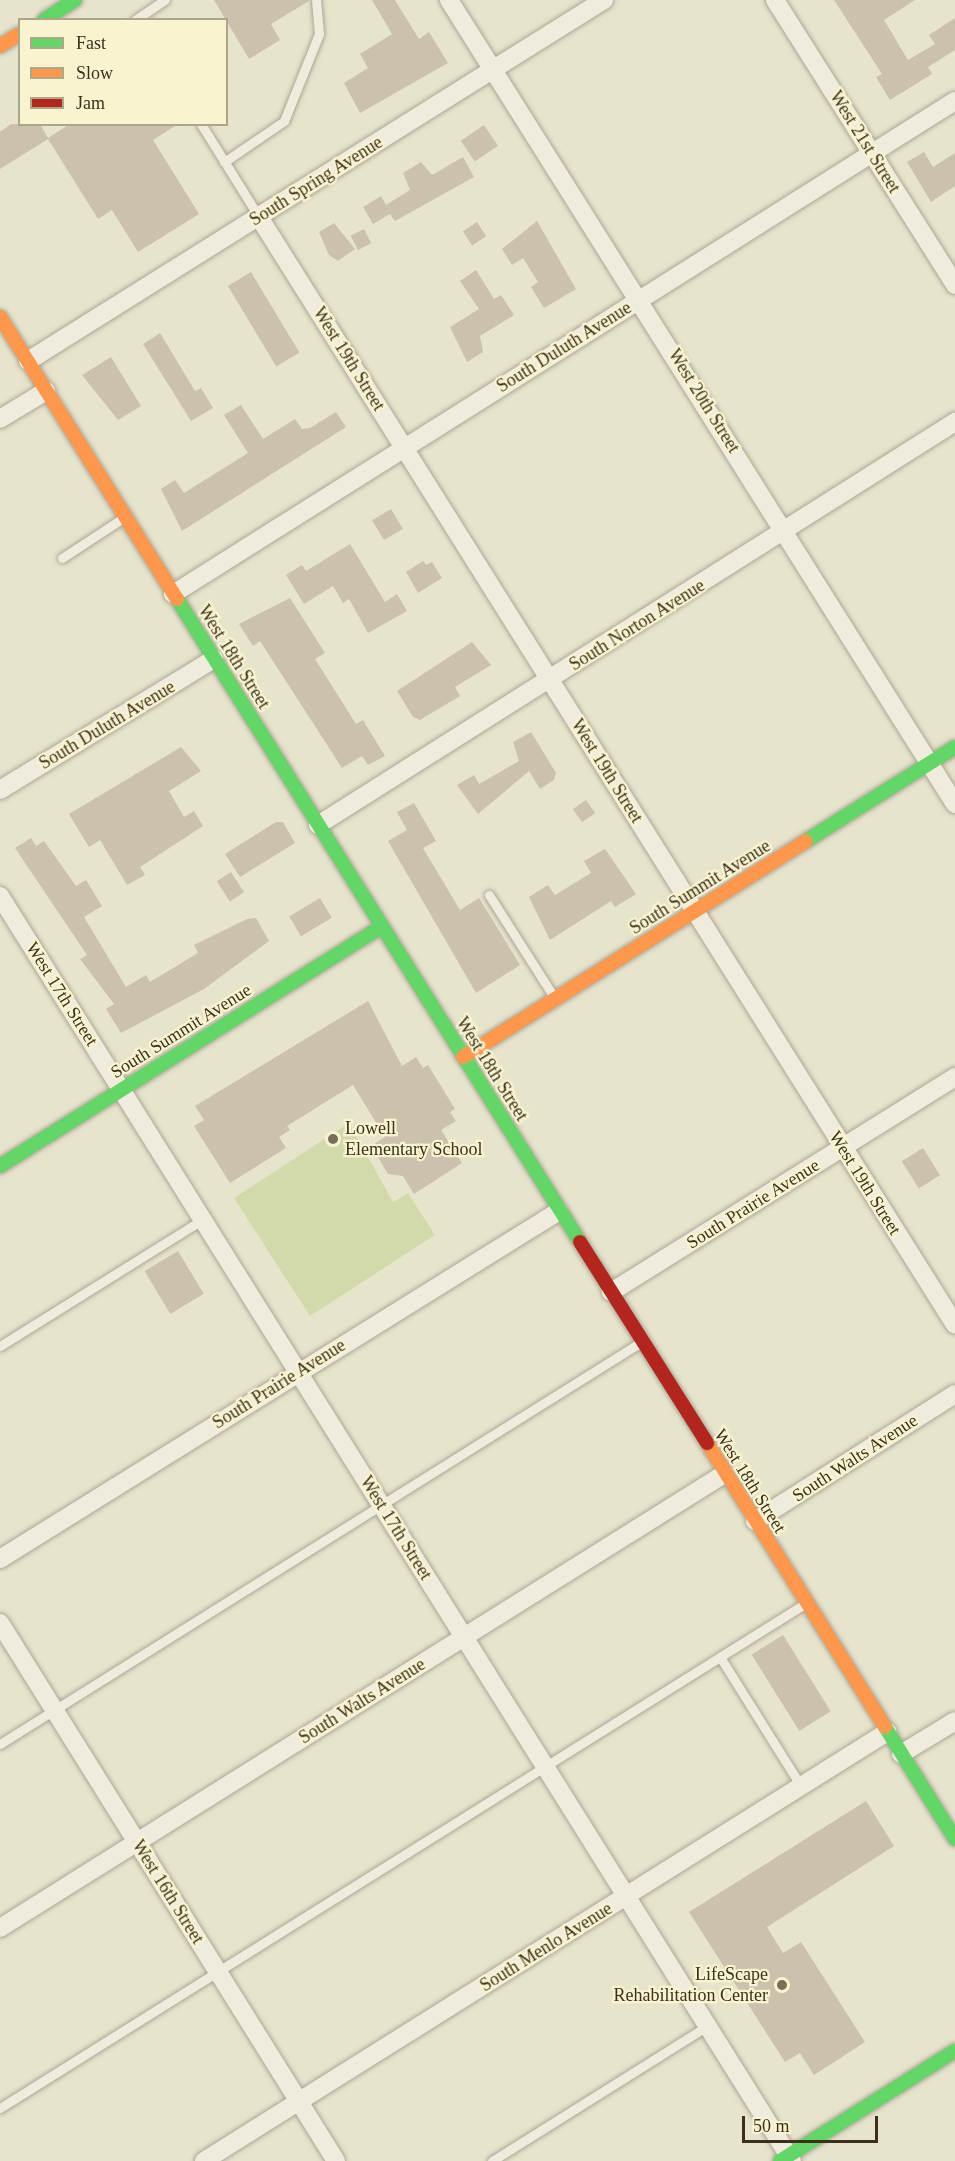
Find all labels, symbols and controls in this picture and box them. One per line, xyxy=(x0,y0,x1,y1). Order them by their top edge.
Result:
legend xyxy=(18,18,228,126)
text: Fast xyxy=(76,33,106,53)
text: Slow xyxy=(76,63,113,83)
street label: West 21st Street xyxy=(825,87,905,197)
text: Jam xyxy=(76,93,105,113)
street label: South Spring Avenue xyxy=(245,131,387,231)
street label: South Duluth Avenue xyxy=(492,297,636,397)
street label: West 19th Street xyxy=(308,303,390,415)
street label: West 20th Street xyxy=(663,345,745,457)
street label: South Norton Avenue xyxy=(565,574,709,676)
street label: West 18th Street xyxy=(193,601,275,713)
street label: South Duluth Avenue xyxy=(35,676,179,774)
street label: West 19th Street xyxy=(566,715,648,827)
street label: South Summit Avenue xyxy=(625,835,775,939)
street label: West 17th Street xyxy=(21,938,103,1050)
street label: South Summit Avenue xyxy=(106,979,256,1083)
street label: West 18th Street xyxy=(451,1013,533,1125)
place label: Lowell Elementary School xyxy=(345,1118,482,1160)
street label: West 19th Street xyxy=(824,1127,906,1239)
marker: Lowell Elementary School xyxy=(326,1132,340,1146)
street label: South Prairie Avenue xyxy=(682,1154,824,1254)
street label: South Prairie Avenue xyxy=(208,1334,350,1434)
street label: South Walts Avenue xyxy=(788,1409,922,1507)
street label: West 18th Street xyxy=(709,1425,791,1537)
street label: West 17th Street xyxy=(355,1472,437,1584)
street label: South Walts Avenue xyxy=(294,1653,430,1749)
street label: West 16th Street xyxy=(127,1836,209,1948)
street label: South Menlo Avenue xyxy=(476,1897,616,1997)
place label: LifeScape Rehabilitation Center xyxy=(614,1964,768,2006)
marker: LifeScape Rehabilitation Center xyxy=(773,1976,791,1994)
scale bar xyxy=(745,2104,882,2142)
text: 50 m xyxy=(753,2116,790,2136)

